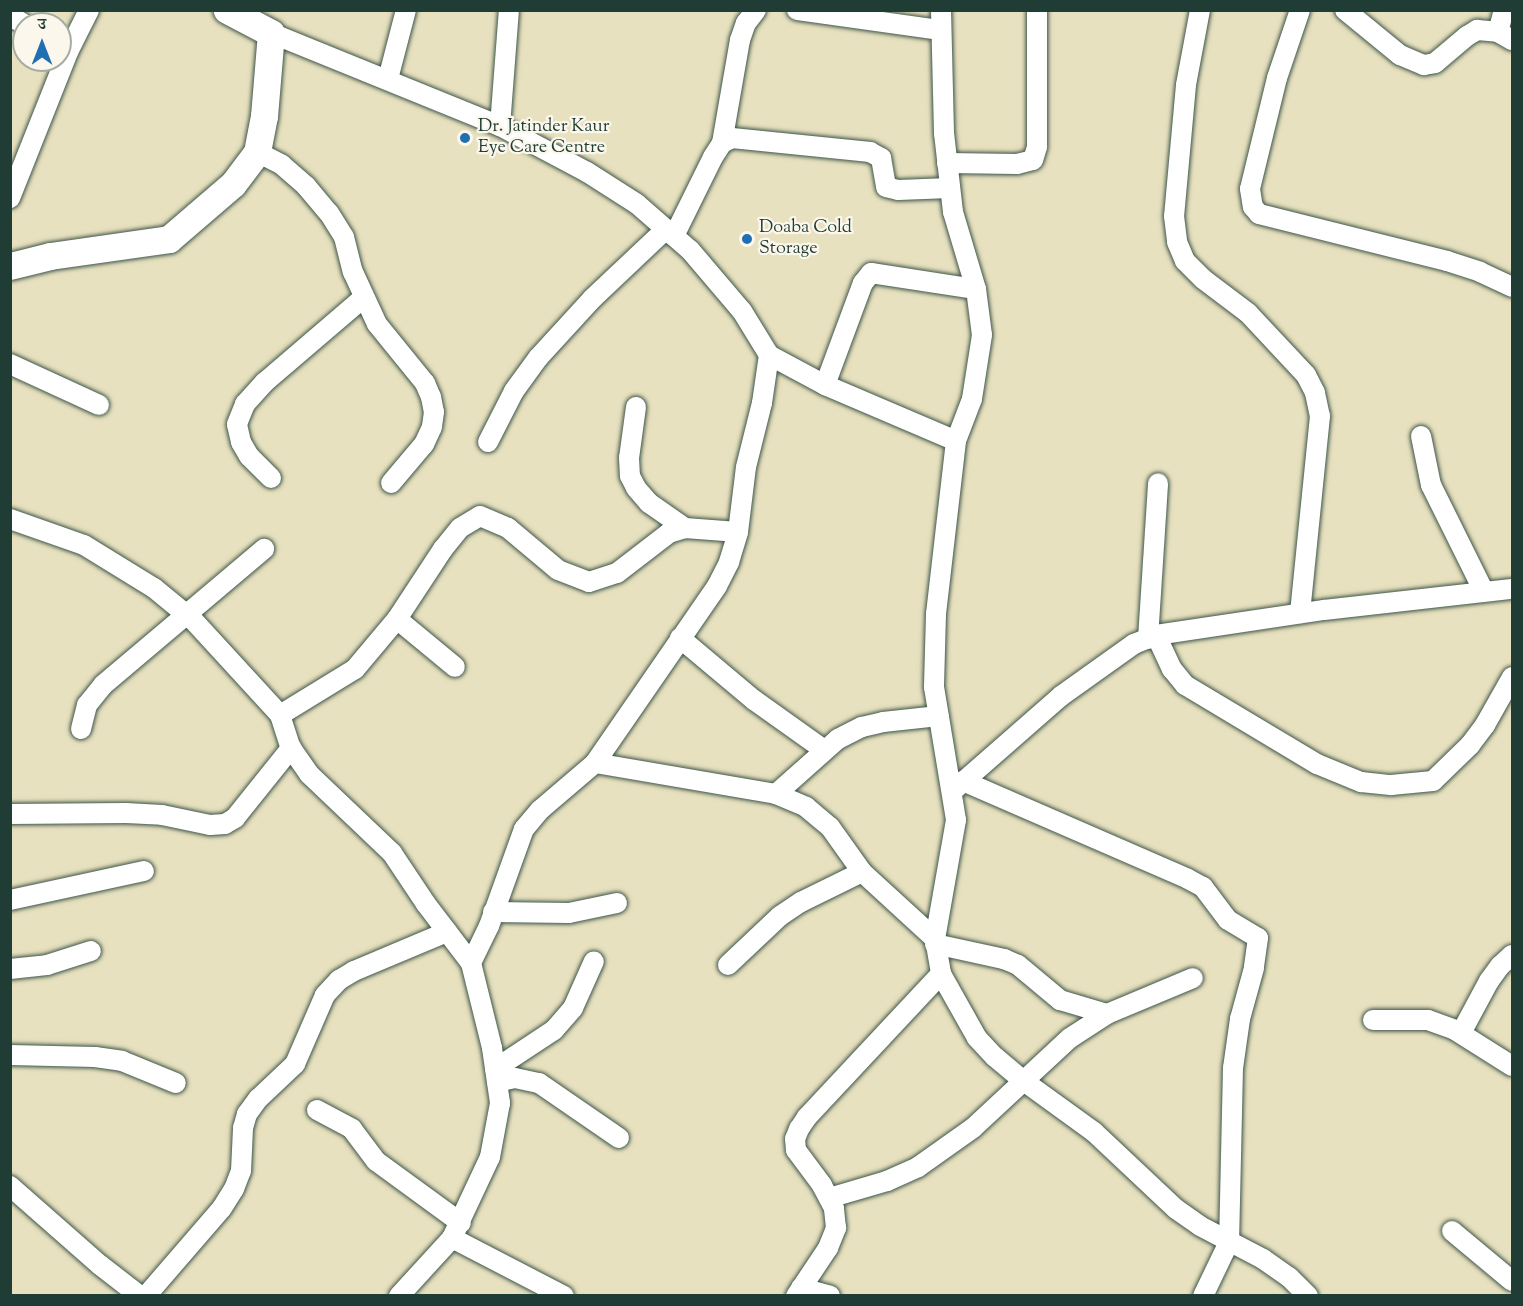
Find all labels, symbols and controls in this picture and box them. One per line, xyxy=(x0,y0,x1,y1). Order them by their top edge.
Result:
north arrow xyxy=(12,12,72,72)
text: उ xyxy=(38,14,46,37)
place label: Dr. Jatinder Kaur Eye Care Centre xyxy=(478,117,609,160)
marker: Dr. Jatinder Kaur Eye Care Centre xyxy=(456,129,474,147)
place label: Doaba Cold Storage xyxy=(759,218,852,260)
marker: Doaba Cold Storage xyxy=(740,232,754,246)

